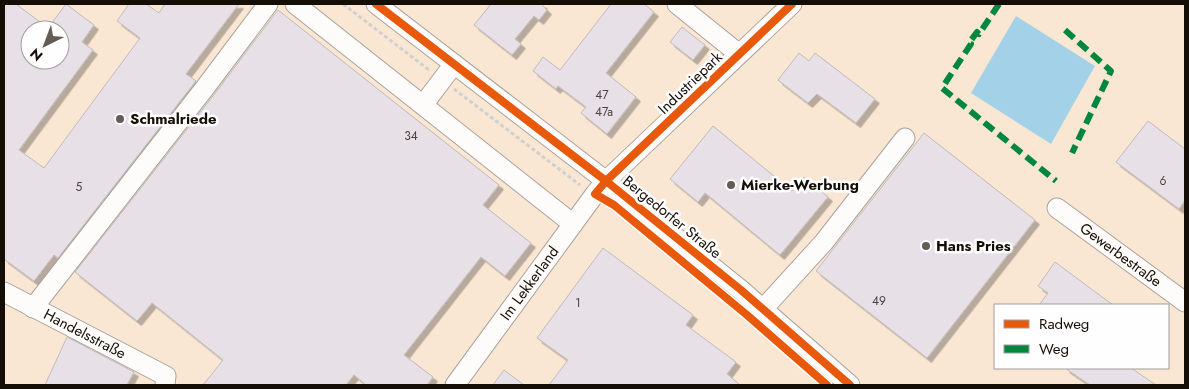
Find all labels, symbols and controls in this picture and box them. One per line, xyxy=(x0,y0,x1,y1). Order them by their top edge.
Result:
north arrow xyxy=(20,20,70,70)
text: N xyxy=(25,44,47,66)
street label: Industriepark xyxy=(653,46,727,119)
house number: 47 xyxy=(595,86,609,104)
house number: 47a xyxy=(595,103,613,121)
place label: Schmalriede xyxy=(130,108,217,130)
marker: Schmalriede xyxy=(114,113,126,125)
house number: 34 xyxy=(404,127,418,145)
street label: Bergedorfer Straße xyxy=(618,170,726,264)
house number: 6 xyxy=(1160,172,1167,190)
place label: Mierke-Werbung xyxy=(741,174,859,196)
house number: 5 xyxy=(76,178,83,196)
marker: Mierke-Werbung xyxy=(725,179,737,191)
street label: Gewerbestraße xyxy=(1075,217,1166,292)
place label: Hans Pries xyxy=(936,235,1011,257)
marker: Hans Pries xyxy=(920,240,932,252)
street label: Im Lekkerland xyxy=(495,242,564,325)
house number: 49 xyxy=(872,292,886,310)
house number: 1 xyxy=(575,294,581,312)
street label: Handelsstraße xyxy=(40,303,130,364)
legend xyxy=(994,304,1169,369)
text: Radweg xyxy=(1039,313,1089,335)
text: Weg xyxy=(1039,338,1069,360)

